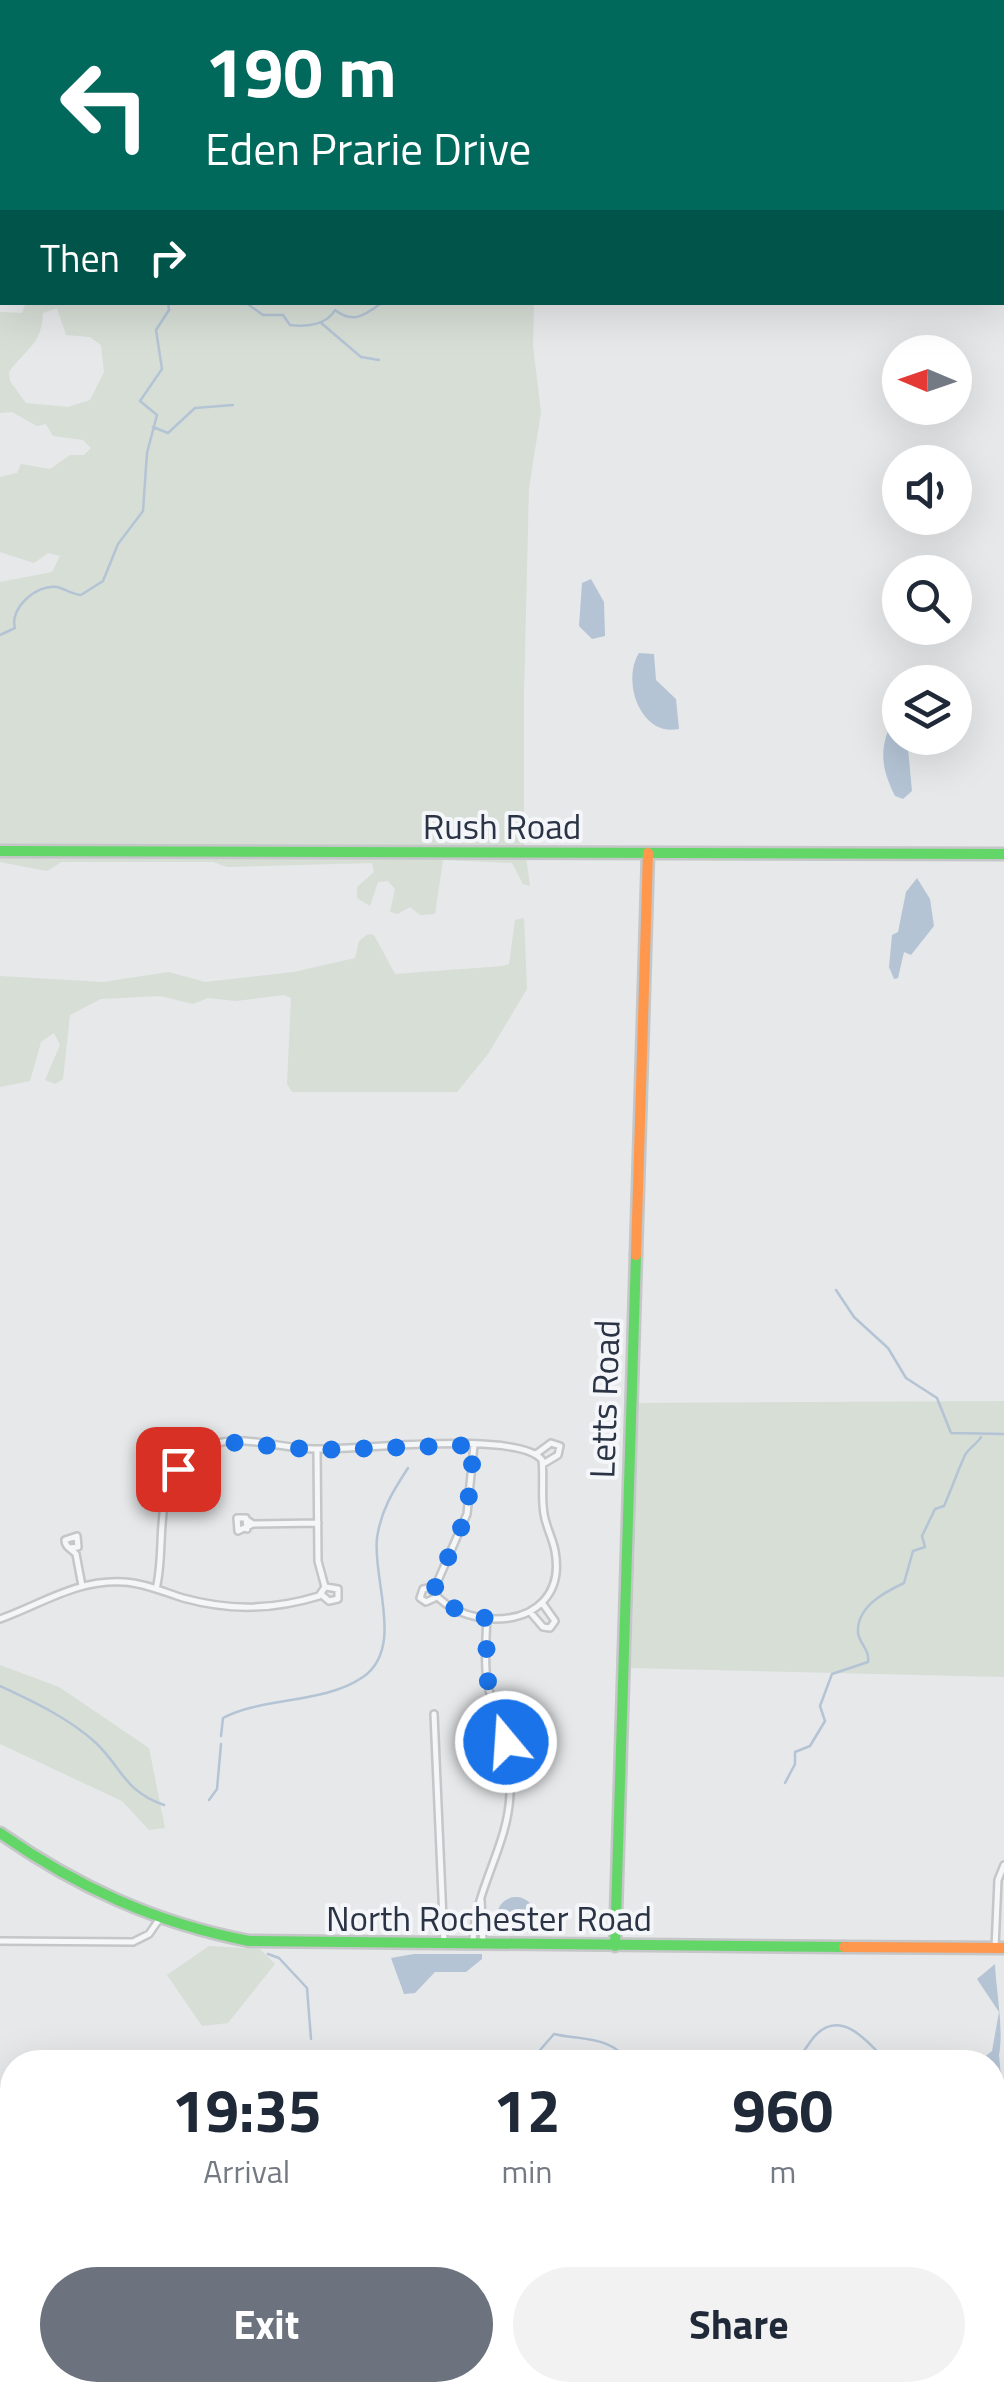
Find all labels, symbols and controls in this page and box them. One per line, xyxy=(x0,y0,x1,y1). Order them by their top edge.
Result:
text: 190 m xyxy=(205,18,397,124)
icon: left xyxy=(40,40,170,170)
text: Eden Prarie Drive xyxy=(205,114,531,182)
text: Then xyxy=(40,229,120,287)
icon: right xyxy=(140,230,195,285)
north arrow xyxy=(882,335,972,425)
map controls xyxy=(882,335,972,755)
button: sound xyxy=(882,445,972,535)
button: search xyxy=(882,555,972,645)
button: layers xyxy=(882,665,972,755)
street label: Rush Road xyxy=(423,799,581,853)
street label: Letts Road xyxy=(574,1319,634,1479)
pin xyxy=(136,1427,221,1512)
icon: arrive xyxy=(151,1442,206,1497)
position arrow xyxy=(454,1690,558,1794)
street label: North Rochester Road xyxy=(326,1891,652,1945)
text: 19:35 xyxy=(172,2064,322,2155)
text: 12 xyxy=(493,2064,561,2155)
text: 960 xyxy=(732,2064,833,2155)
text: Arrival xyxy=(203,2147,290,2195)
text: min xyxy=(501,2147,552,2195)
text: m xyxy=(769,2147,796,2195)
button: Exit xyxy=(40,2267,493,2382)
button: Share xyxy=(513,2267,965,2382)

